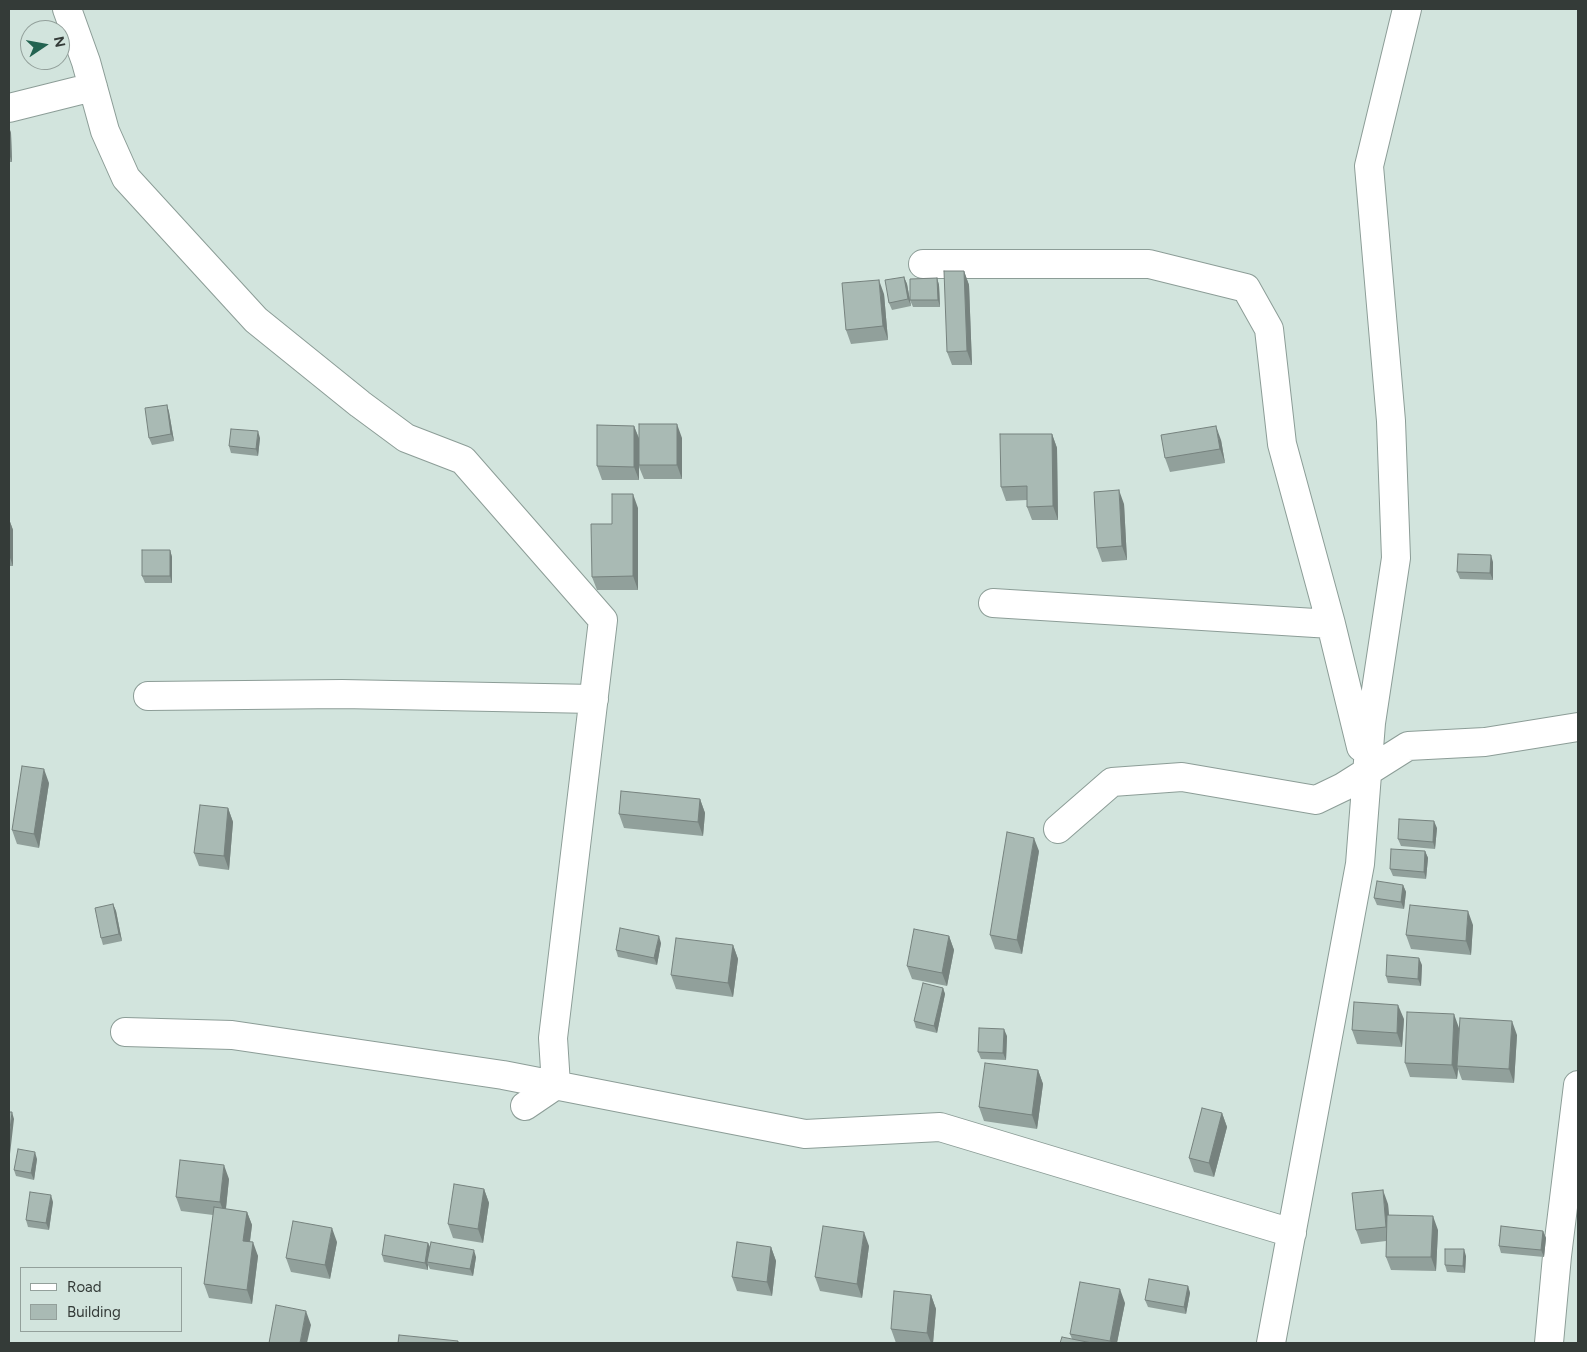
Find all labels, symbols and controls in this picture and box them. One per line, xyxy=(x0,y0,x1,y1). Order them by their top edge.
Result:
north arrow xyxy=(20,20,70,70)
text: N xyxy=(50,35,69,49)
legend xyxy=(20,1267,182,1332)
text: Road xyxy=(67,1278,102,1296)
text: Building xyxy=(67,1303,121,1321)

